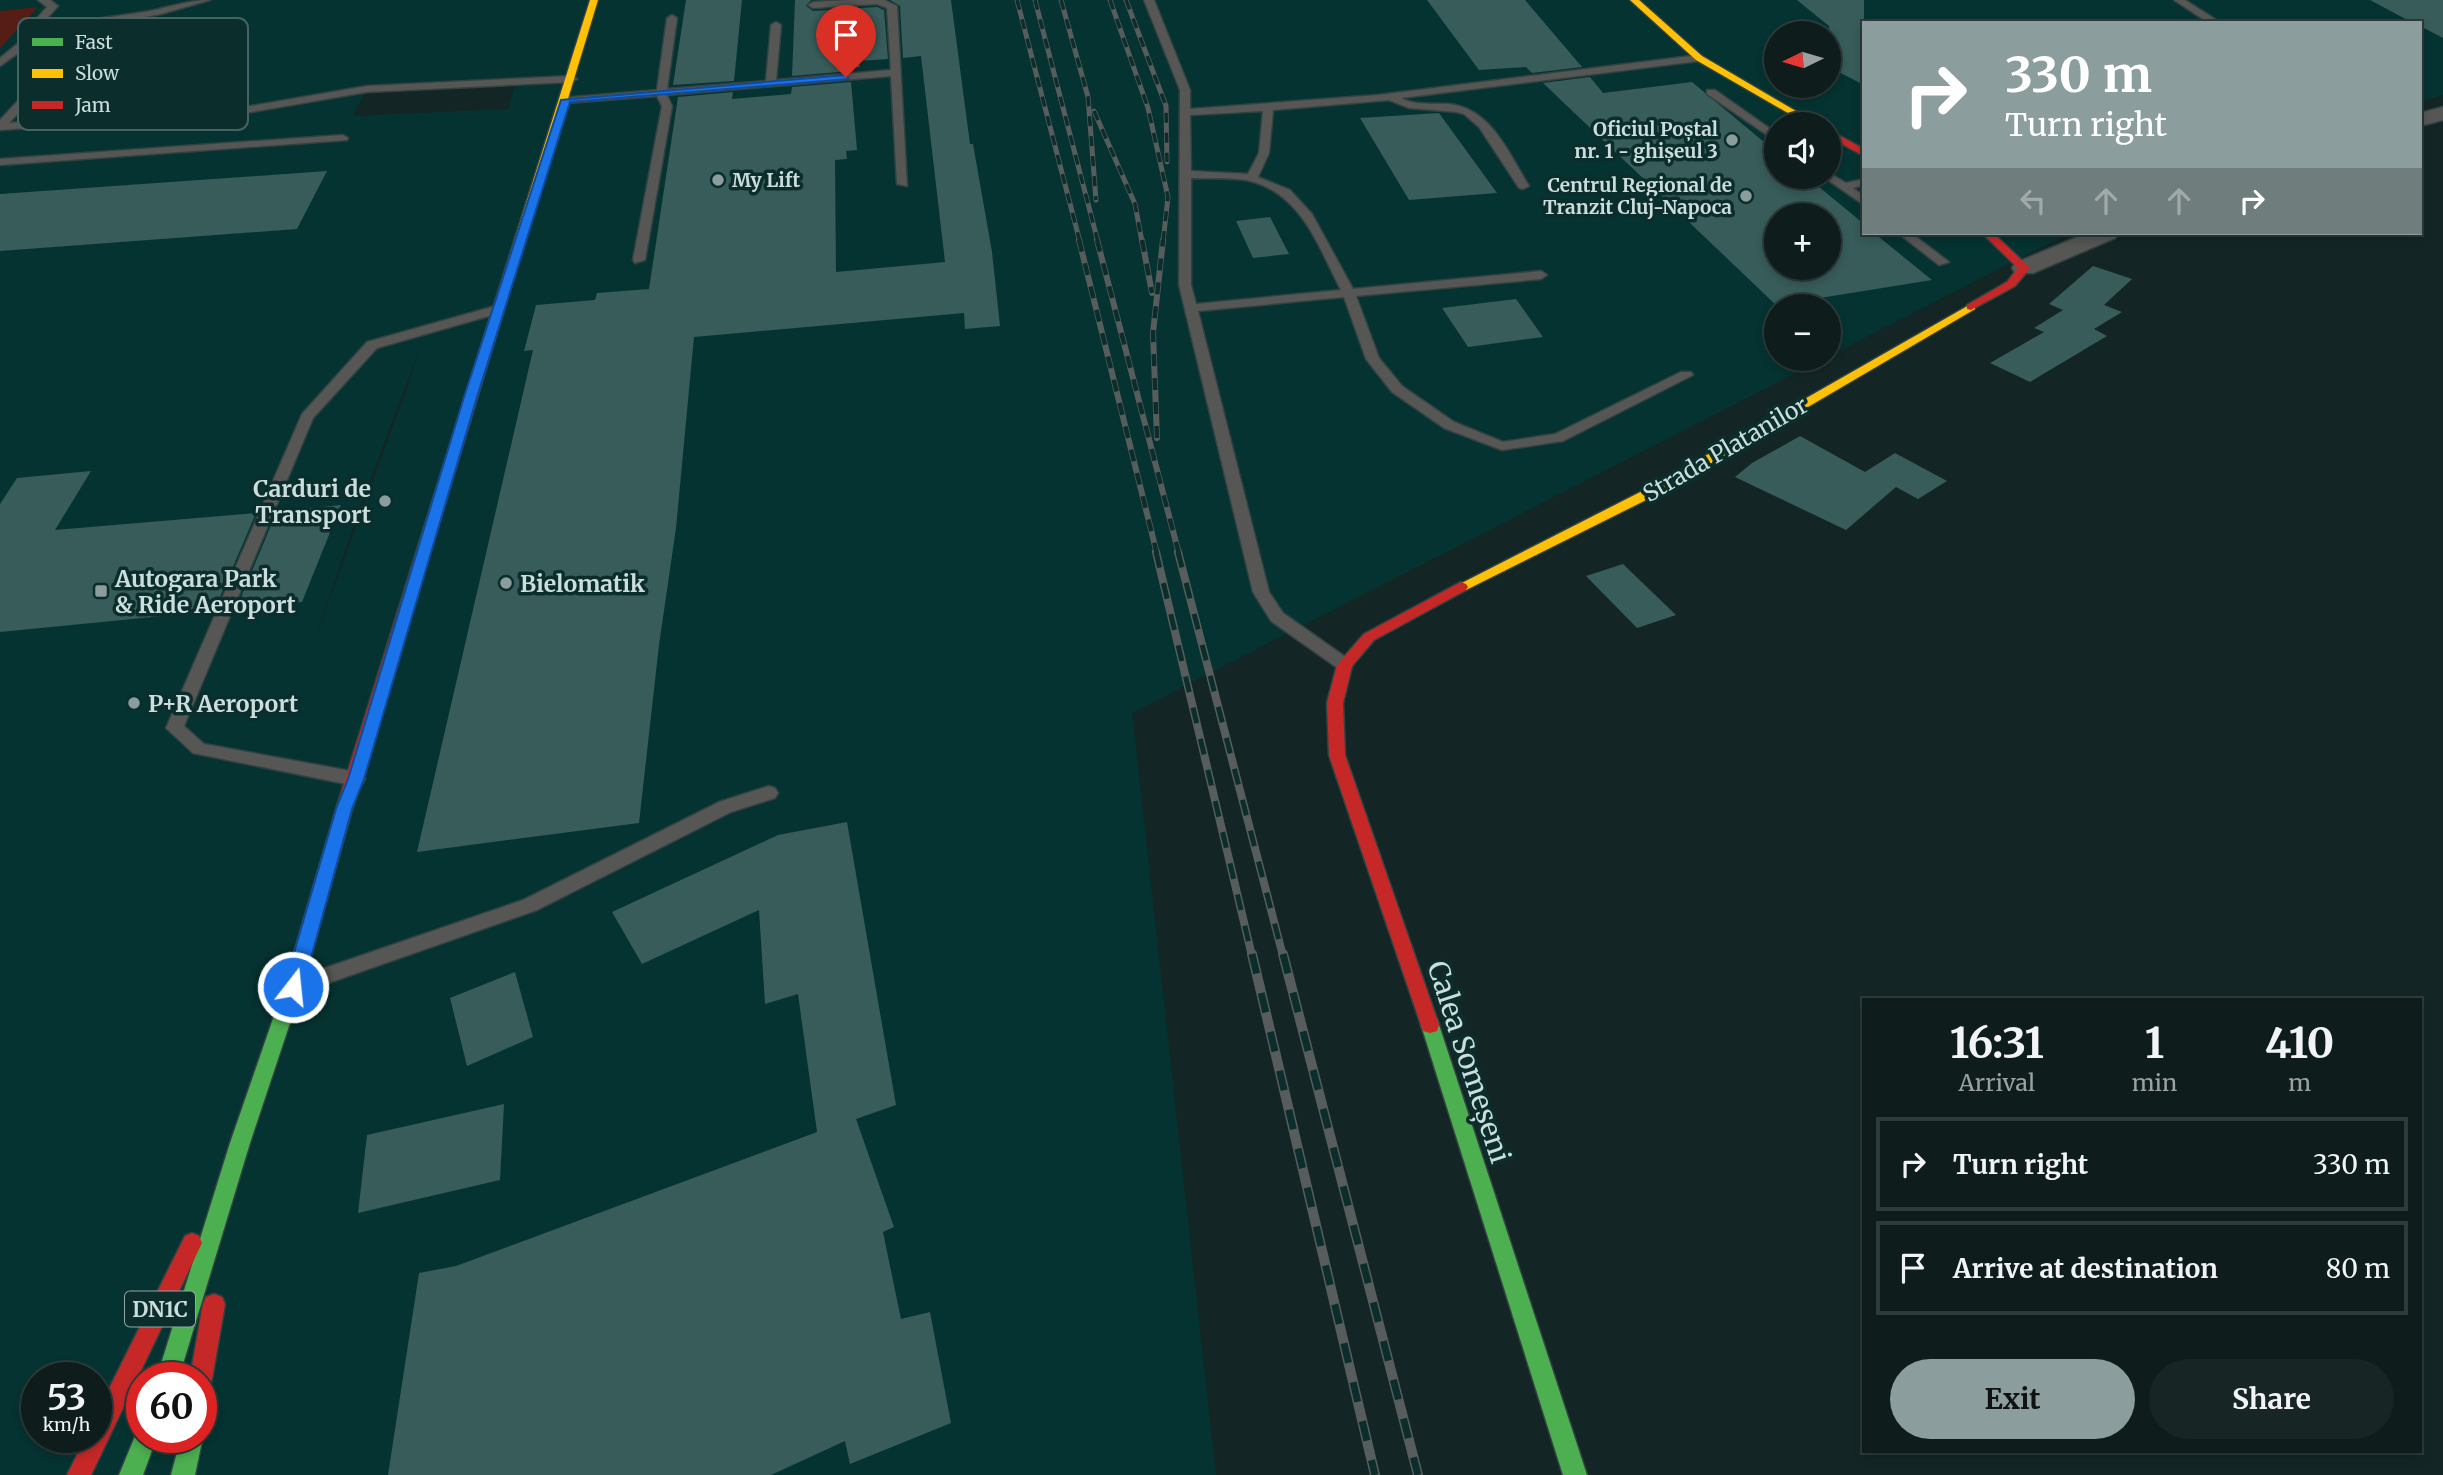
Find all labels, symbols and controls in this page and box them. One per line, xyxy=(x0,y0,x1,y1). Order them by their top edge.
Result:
pin xyxy=(816,5,876,77)
icon: arrive xyxy=(827,16,865,54)
legend xyxy=(18,18,248,130)
north arrow xyxy=(1764,21,1841,98)
map controls xyxy=(1764,21,1841,371)
text: Fast xyxy=(75,30,113,54)
text: 330 m xyxy=(2005,44,2152,105)
icon: right xyxy=(1890,49,1981,140)
text: Slow xyxy=(75,61,120,85)
text: Jam xyxy=(74,93,111,117)
text: Turn right xyxy=(2005,105,2167,145)
button: sound xyxy=(1764,112,1841,189)
place label: Oficiul Poștal nr. 1 - ghișeul 3 xyxy=(1574,117,1718,164)
marker: Oficiul Poștal nr. 1 - ghișeul 3 xyxy=(1724,132,1740,148)
place label: My Lift xyxy=(732,168,800,192)
marker: My Lift xyxy=(710,172,726,188)
place label: Centrul Regional de Tranzit Cluj-Napoca xyxy=(1543,173,1732,219)
icon: left xyxy=(2014,182,2052,220)
icon: ahead xyxy=(2087,182,2125,220)
icon: ahead xyxy=(2160,182,2198,220)
icon: right xyxy=(2233,182,2271,220)
marker: Centrul Regional de Tranzit Cluj-Napoca xyxy=(1738,188,1754,204)
button: + xyxy=(1764,203,1841,280)
button: − xyxy=(1764,294,1841,371)
street label: Strada Platanilor xyxy=(1637,390,1813,508)
place label: Carduri de Transport xyxy=(253,474,371,529)
marker: Carduri de Transport xyxy=(377,493,393,509)
place label: Autogara Park & Ride Aeroport xyxy=(114,564,296,619)
place label: Bielomatik xyxy=(520,569,645,598)
marker: Bielomatik xyxy=(498,575,514,591)
marker: Autogara Park & Ride Aeroport xyxy=(93,583,109,599)
place label: P+R Aeroport xyxy=(148,689,298,718)
marker: P+R Aeroport xyxy=(126,695,142,711)
position arrow xyxy=(256,950,330,1024)
street label: Calea Someșeni xyxy=(1419,956,1519,1168)
text: 16:31 xyxy=(1950,1017,2044,1069)
text: 1 xyxy=(2145,1017,2164,1069)
text: 410 xyxy=(2265,1017,2334,1069)
text: Arrival xyxy=(1958,1068,2035,1097)
text: min xyxy=(2132,1068,2177,1097)
text: m xyxy=(2288,1068,2311,1097)
icon: right xyxy=(1894,1145,1932,1183)
text: Turn right xyxy=(1953,1148,2088,1181)
text: 330 m xyxy=(2313,1148,2390,1181)
icon: arrive xyxy=(1894,1249,1932,1287)
text: Arrive at destination xyxy=(1953,1252,2218,1285)
text: 80 m xyxy=(2326,1252,2390,1285)
road number: DN1C xyxy=(125,1292,195,1326)
button: Exit xyxy=(1890,1359,2135,1439)
button: Share xyxy=(2149,1359,2394,1439)
speed limit sign: 60 xyxy=(126,1362,217,1453)
text: 53 xyxy=(47,1376,86,1420)
text: km/h xyxy=(43,1413,90,1436)

